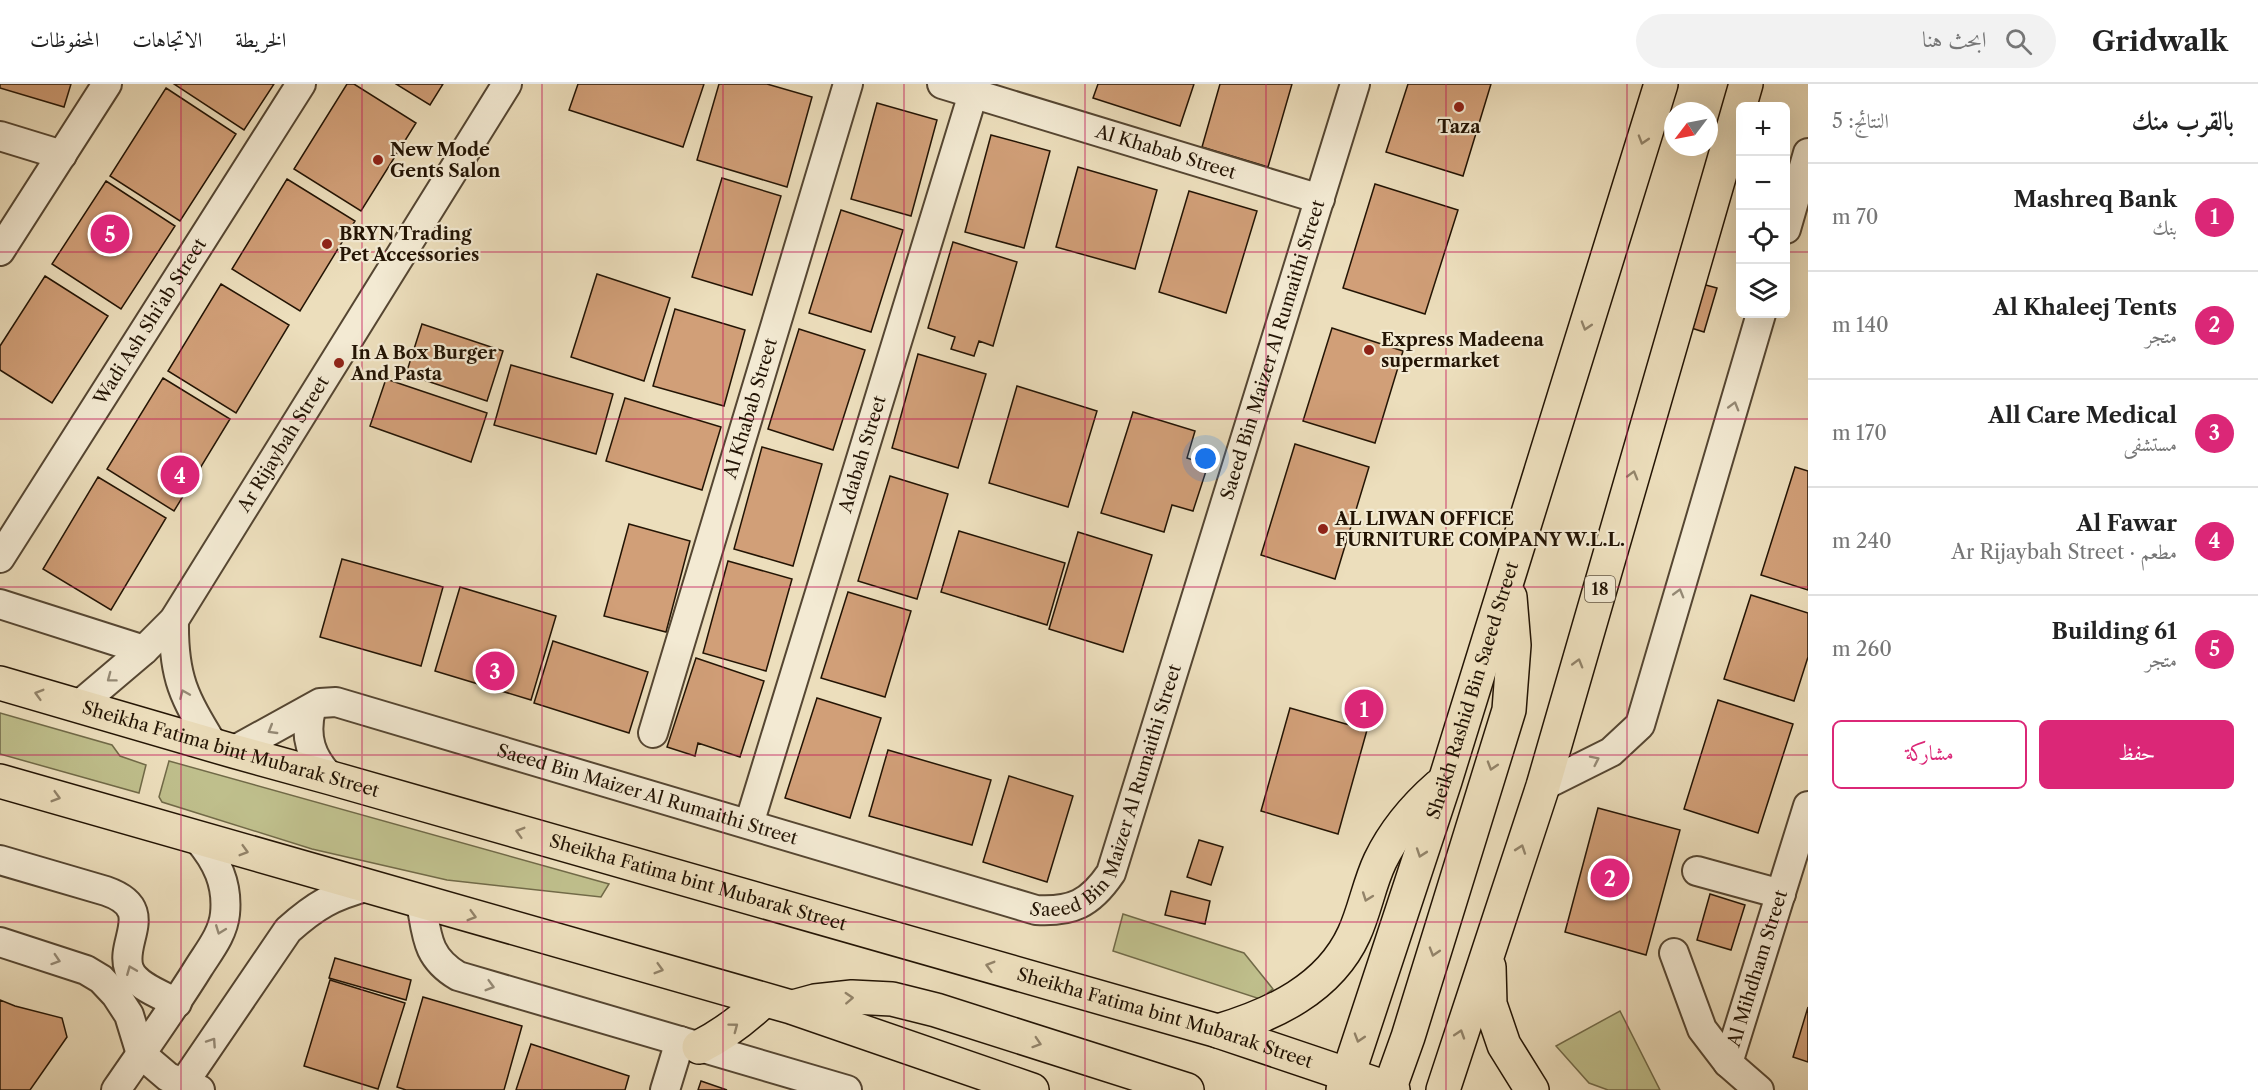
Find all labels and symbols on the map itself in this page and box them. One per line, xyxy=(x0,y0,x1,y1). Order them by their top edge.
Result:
marker: Taza xyxy=(1452,100,1466,114)
north arrow xyxy=(1664,102,1718,156)
place label: Taza xyxy=(1437,116,1481,138)
street label: Al Khabab Street xyxy=(1092,120,1239,184)
one-way arrow xyxy=(1638,134,1650,145)
place label: New Mode Gents Salon xyxy=(390,139,501,182)
marker: New Mode Gents Salon xyxy=(371,153,385,167)
street label: Saeed Bin Maizer Al Rumaithi Street xyxy=(1216,197,1330,503)
pin: 5 xyxy=(90,212,130,256)
place label: BRYN Trading Pet Accessories xyxy=(339,223,479,266)
street label: Wadi Ash Shi'ab Street xyxy=(89,234,211,410)
marker: BRYN Trading Pet Accessories xyxy=(320,237,334,251)
one-way arrow xyxy=(1581,320,1593,331)
place label: Express Madeena supermarket xyxy=(1381,329,1545,372)
street label: Al Khabab Street xyxy=(719,335,782,482)
place label: In A Box Burger And Pasta xyxy=(350,342,497,385)
marker: Express Madeena supermarket xyxy=(1362,343,1376,357)
marker: In A Box Burger And Pasta xyxy=(332,356,346,370)
street label: Ar Rijaybah Street xyxy=(232,372,334,517)
street label: Adabah Street xyxy=(834,392,891,516)
one-way arrow xyxy=(1726,401,1739,411)
your location xyxy=(1191,444,1220,473)
pin: 4 xyxy=(160,452,200,498)
one-way arrow xyxy=(1626,470,1638,481)
place label: AL LIWAN OFFICE FURNITURE COMPANY W.L.L. xyxy=(1334,508,1625,551)
marker: AL LIWAN OFFICE FURNITURE COMPANY W.L.L. xyxy=(1316,522,1330,536)
street label: Sheikh Rashid Bin Saeed Street xyxy=(1422,559,1523,822)
road number: 18 xyxy=(1585,576,1615,602)
one-way arrow xyxy=(1672,588,1684,599)
pin: 3 xyxy=(476,648,514,694)
one-way arrow xyxy=(1571,658,1583,669)
street label: Saeed Bin Maizer Al Rumaithi Street xyxy=(1027,661,1186,922)
one-way arrow xyxy=(107,671,118,682)
pin: 1 xyxy=(1344,686,1384,732)
one-way arrow xyxy=(34,689,44,702)
one-way arrow xyxy=(180,690,192,701)
street label: Sheikha Fatima bint Mubarak Street xyxy=(80,697,382,802)
one-way arrow xyxy=(268,723,278,735)
street label: Saeed Bin Maizer Al Rumaithi Street xyxy=(494,739,801,850)
one-way arrow xyxy=(1589,756,1600,768)
one-way arrow xyxy=(1487,760,1499,771)
one-way arrow xyxy=(50,790,61,802)
one-way arrow xyxy=(515,826,525,839)
street label: Sheikha Fatima bint Mubarak Street xyxy=(547,830,850,936)
one-way arrow xyxy=(238,844,248,857)
one-way arrow xyxy=(1514,844,1527,855)
one-way arrow xyxy=(1415,847,1428,858)
pin: 2 xyxy=(1590,856,1630,900)
street label: Al Mihdham Street xyxy=(1722,887,1792,1050)
one-way arrow xyxy=(1362,892,1375,902)
one-way arrow xyxy=(466,909,477,921)
one-way arrow xyxy=(214,925,227,935)
one-way arrow xyxy=(1429,946,1441,957)
one-way arrow xyxy=(50,953,61,965)
one-way arrow xyxy=(985,961,996,973)
one-way arrow xyxy=(654,962,664,975)
street label: Sheikha Fatima bint Mubarak Street xyxy=(1014,963,1316,1073)
one-way arrow xyxy=(126,965,138,976)
one-way arrow xyxy=(484,979,495,991)
one-way arrow xyxy=(844,991,853,1004)
one-way arrow xyxy=(728,1023,739,1034)
one-way arrow xyxy=(1453,1029,1466,1040)
one-way arrow xyxy=(1354,1032,1366,1043)
one-way arrow xyxy=(1031,1035,1042,1048)
one-way arrow xyxy=(205,1037,216,1048)

